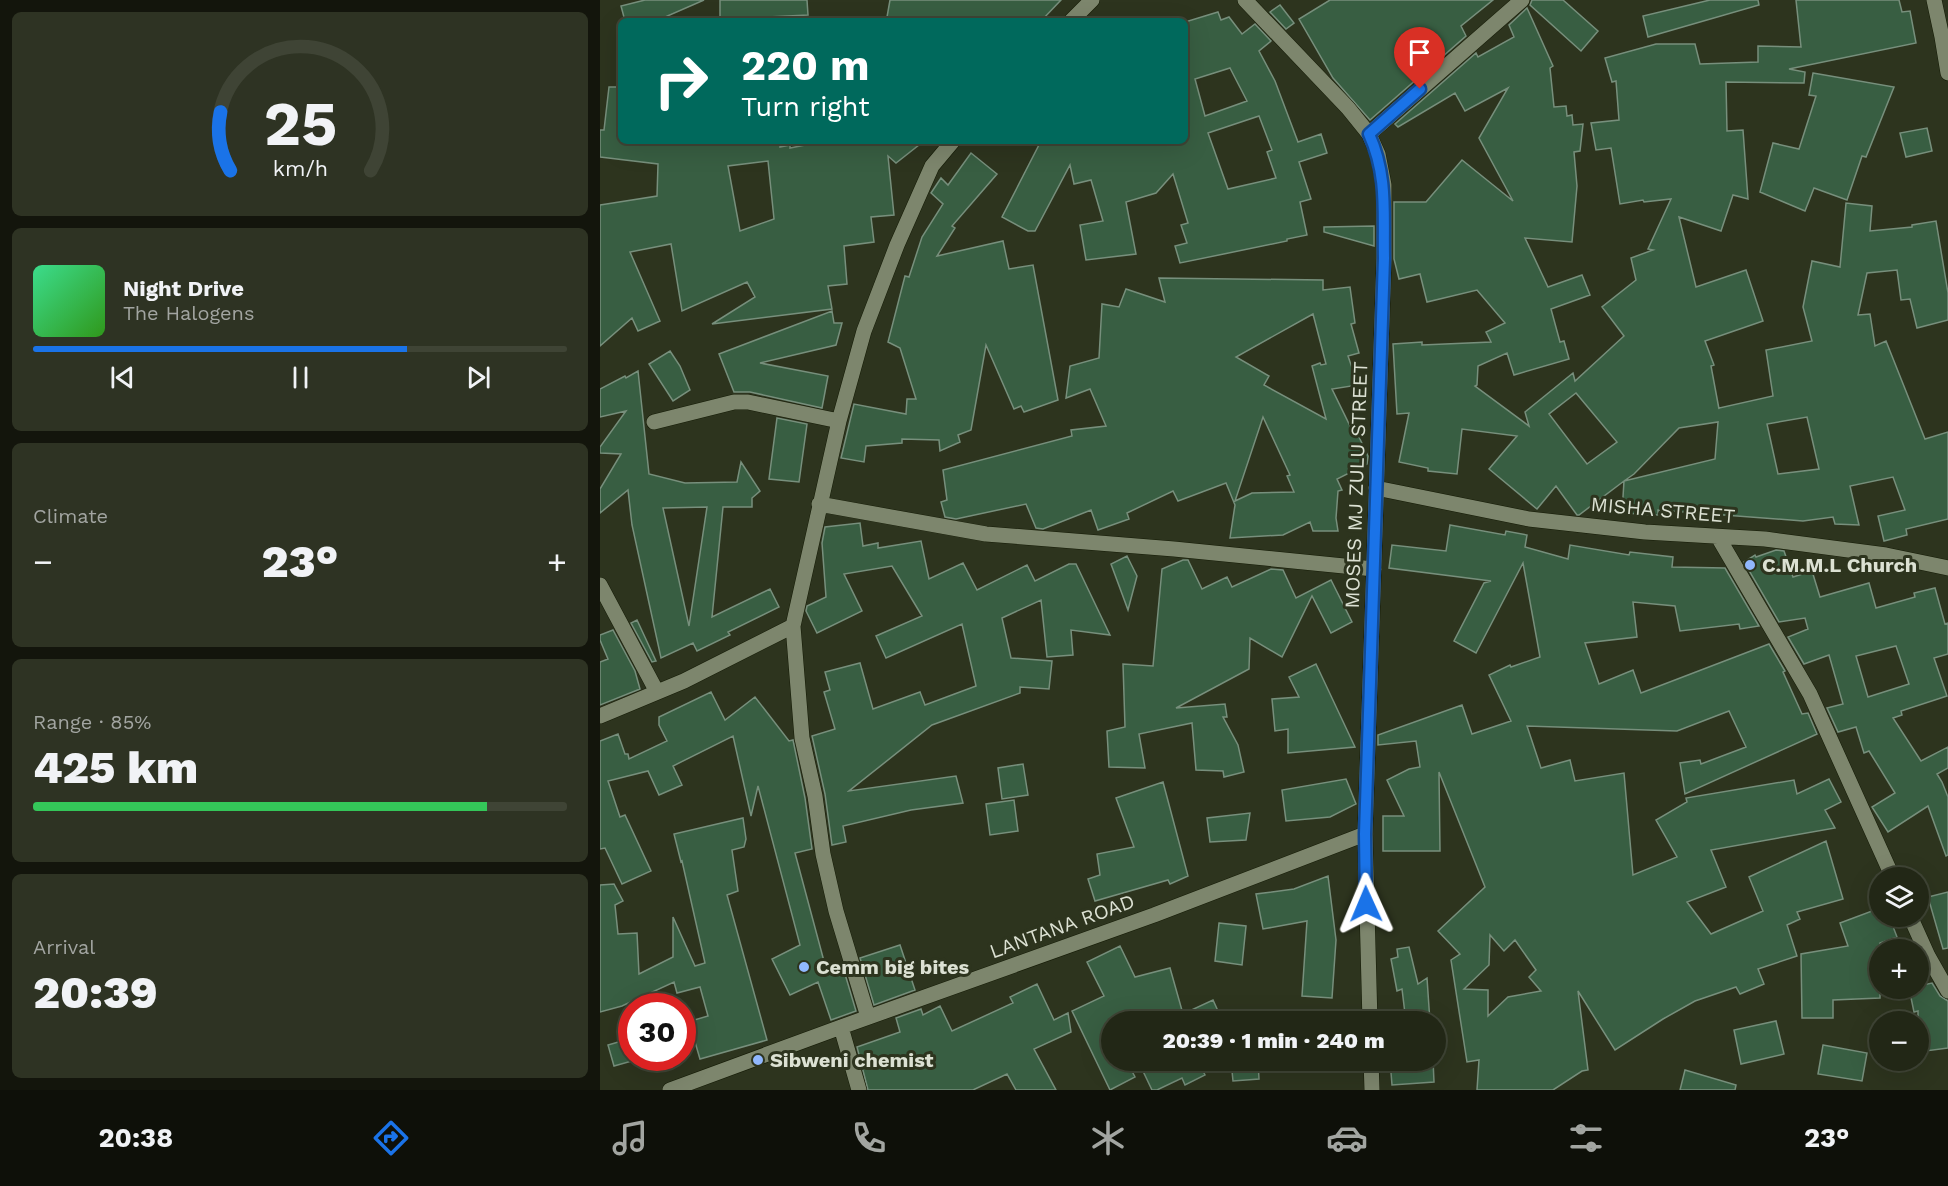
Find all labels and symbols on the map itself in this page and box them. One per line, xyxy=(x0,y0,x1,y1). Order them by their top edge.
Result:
pin xyxy=(1394,27,1445,89)
street label: MOSES MJ ZULU STREET xyxy=(1340,361,1372,609)
street label: MISHA STREET xyxy=(1590,492,1736,528)
place label: C.M.M.L Church xyxy=(1762,553,1917,577)
marker: C.M.M.L Church xyxy=(1743,558,1757,572)
position arrow xyxy=(1334,872,1398,936)
street label: LANTANA ROAD xyxy=(986,889,1138,963)
place label: Cemm big bites xyxy=(816,955,970,979)
marker: Cemm big bites xyxy=(797,960,811,974)
speed limit sign: 30 xyxy=(618,993,696,1071)
place label: Sibweni chemist xyxy=(770,1048,934,1072)
marker: Sibweni chemist xyxy=(751,1053,765,1067)

